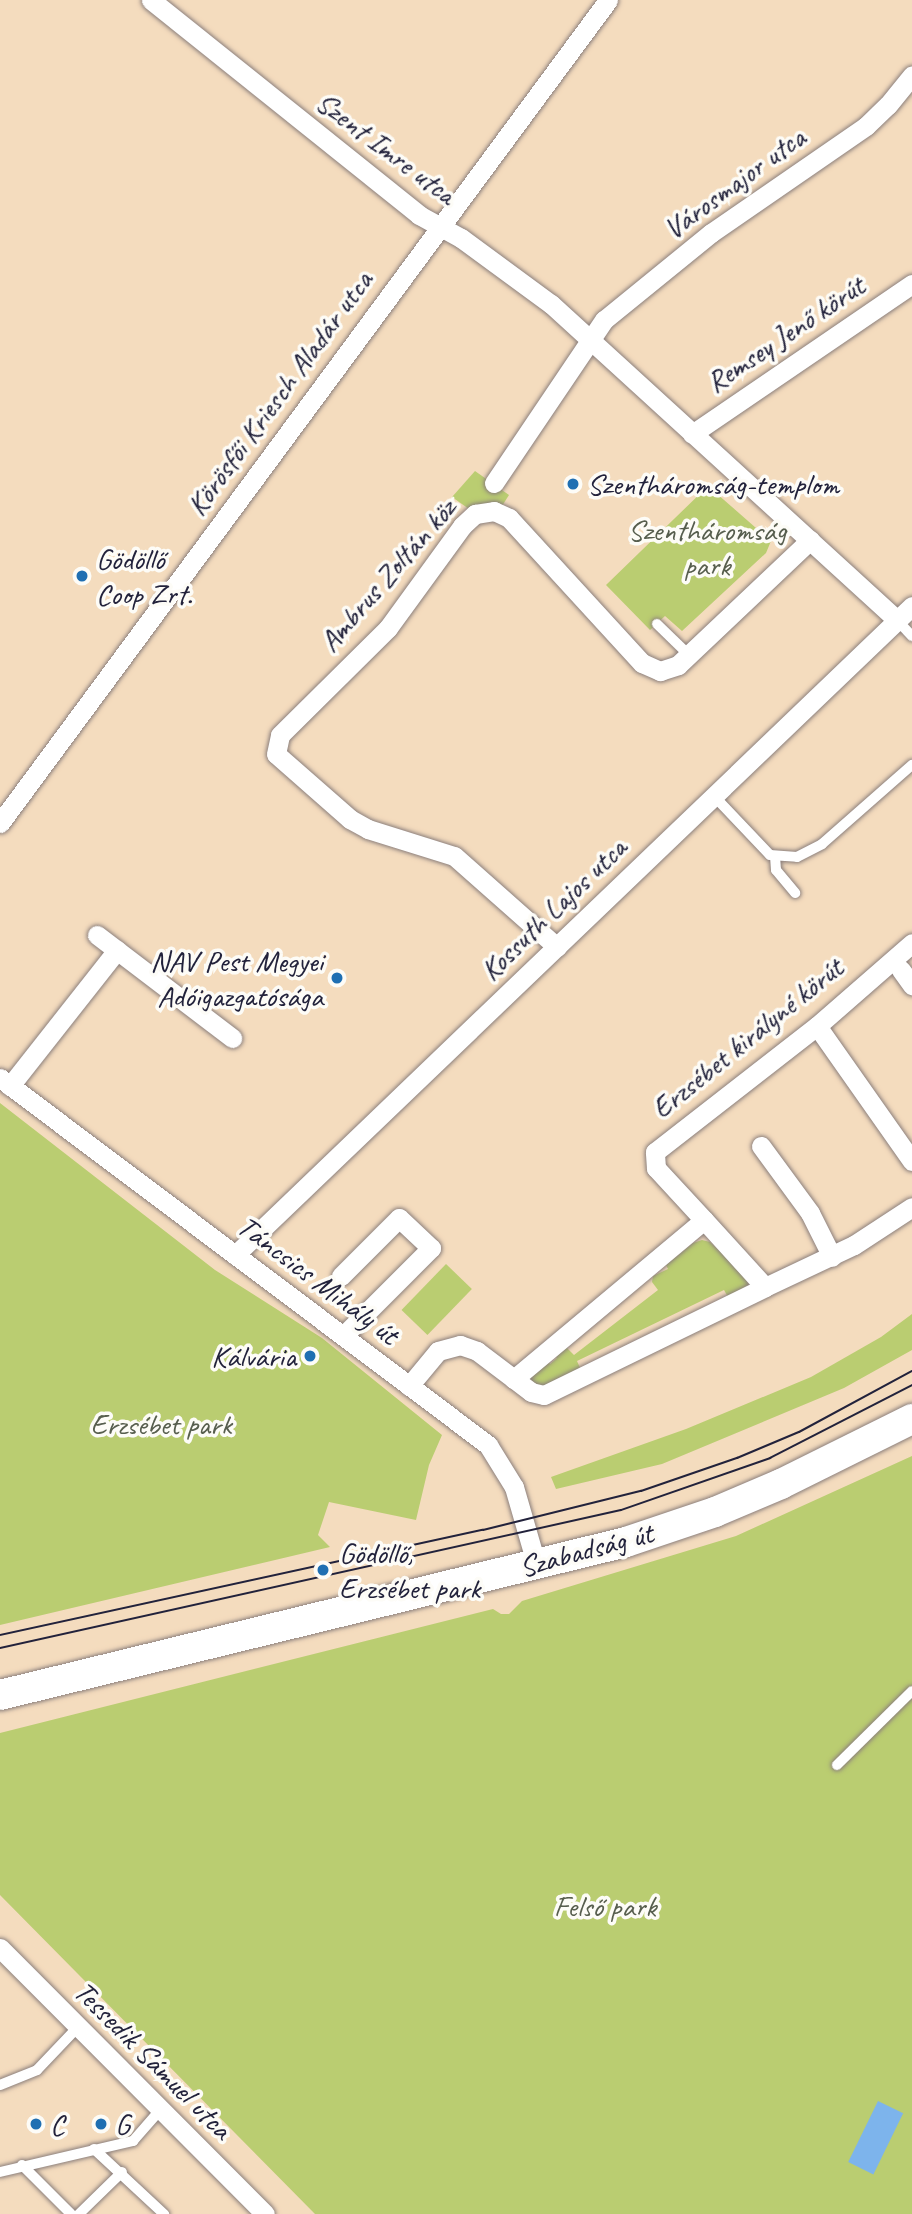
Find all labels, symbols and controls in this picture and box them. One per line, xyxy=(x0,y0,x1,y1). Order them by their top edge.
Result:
street label: Szent Imre utca xyxy=(309,84,463,212)
street label: Városmajor utca xyxy=(656,119,812,247)
street label: Körösfői Kriesch Aladár utca xyxy=(178,264,380,522)
street label: Remsey Jenő körút xyxy=(699,268,871,400)
place label: Szentháromság-templom xyxy=(587,466,839,502)
marker: Szentháromság-templom xyxy=(565,476,581,492)
street label: Ambrus Zoltán köz xyxy=(311,492,463,658)
park label: Szentháromság park xyxy=(628,512,786,582)
place label: Gödöllő Coop Zrt. xyxy=(96,541,191,612)
marker: Gödöllő Coop Zrt. xyxy=(74,568,90,584)
street label: Kossuth Lajos utca xyxy=(472,830,634,988)
place label: NAV Pest Megyei Adóigazgatósága xyxy=(151,943,323,1014)
street label: Erzsébet királyné körút xyxy=(644,950,850,1126)
marker: NAV Pest Megyei Adóigazgatósága xyxy=(329,970,345,986)
street label: Táncsics Mihály út xyxy=(230,1208,406,1352)
place label: Kálvária xyxy=(211,1338,296,1374)
marker: Kálvária xyxy=(302,1348,318,1364)
park label: Erzsébet park xyxy=(90,1406,232,1442)
street label: Szabadság út xyxy=(515,1515,657,1585)
place label: Gödöllő, Erzsébet park xyxy=(339,1535,481,1606)
marker: Gödöllő, Erzsébet park xyxy=(313,1560,333,1580)
park label: Felső park xyxy=(554,1888,656,1924)
street label: Tessedik Sámuel utca xyxy=(67,1974,239,2146)
place label: C xyxy=(50,2106,64,2142)
place label: G xyxy=(115,2106,130,2142)
marker: C xyxy=(28,2116,44,2132)
marker: G xyxy=(93,2116,109,2132)

